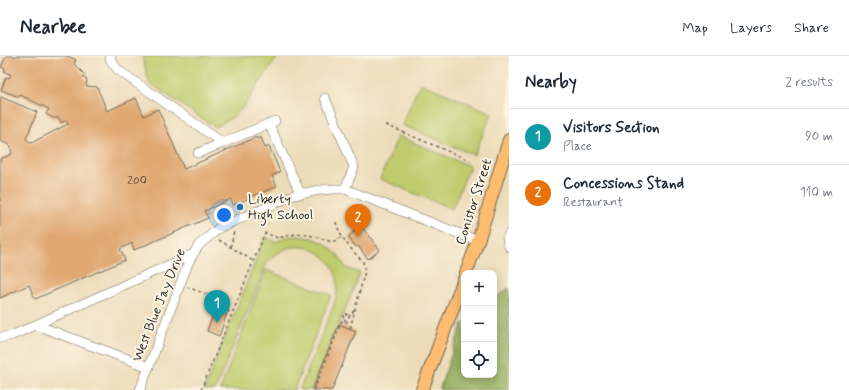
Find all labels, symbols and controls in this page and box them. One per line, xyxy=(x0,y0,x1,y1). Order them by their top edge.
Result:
text: Nearbee xyxy=(20,15,86,40)
text: Map xyxy=(682,19,708,37)
text: Layers xyxy=(730,19,772,37)
text: Share xyxy=(794,19,829,37)
text: Nearby xyxy=(525,71,577,93)
text: 2 results xyxy=(786,74,833,91)
text: Visitors Section xyxy=(563,118,660,138)
text: 1 xyxy=(535,128,541,145)
text: 90 m xyxy=(805,128,833,145)
text: Place xyxy=(563,138,592,155)
street label: Conistor Street xyxy=(452,157,496,247)
house number: 200 xyxy=(127,173,147,189)
text: Concessions Stand xyxy=(563,174,684,194)
text: 2 xyxy=(535,184,541,201)
text: 110 m xyxy=(800,184,833,201)
place label: Liberty High School xyxy=(248,190,313,226)
text: Restaurant xyxy=(563,194,623,211)
marker: Liberty High School xyxy=(235,202,245,212)
pin: 2 xyxy=(345,204,371,237)
your location xyxy=(214,205,234,225)
street label: West Blue Jay Drive xyxy=(128,246,190,364)
map controls xyxy=(461,270,497,378)
button: + xyxy=(461,270,497,306)
pin: 1 xyxy=(204,290,230,323)
button: − xyxy=(461,306,497,342)
button: locate xyxy=(461,342,497,378)

